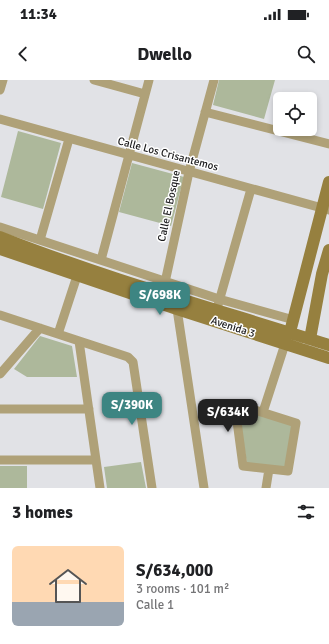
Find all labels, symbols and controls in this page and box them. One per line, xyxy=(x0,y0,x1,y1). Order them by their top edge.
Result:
text: 11:34 xyxy=(20,5,57,23)
icon: back xyxy=(12,43,34,65)
text: Dwello xyxy=(137,43,192,65)
icon: search xyxy=(295,43,317,65)
map controls xyxy=(273,92,317,136)
button: locate xyxy=(273,92,317,136)
street label: Calle Los Crisantemos xyxy=(116,134,220,174)
street label: Calle El Bosque xyxy=(155,169,183,243)
pin: S/698K xyxy=(127,282,193,316)
text: S/698K xyxy=(139,287,181,303)
street label: Avenida 3 xyxy=(209,314,257,340)
pin: S/390K xyxy=(99,392,165,426)
text: S/390K xyxy=(111,397,153,413)
pin: S/634K xyxy=(195,399,261,433)
text: S/634K xyxy=(207,404,249,420)
icon: filters xyxy=(295,501,317,523)
text: 3 homes xyxy=(12,502,73,523)
text: S/634,000 xyxy=(136,560,213,581)
icon: home xyxy=(44,562,92,610)
text: 3 rooms · 101 m² xyxy=(136,581,229,597)
text: Calle 1 xyxy=(136,597,174,613)

